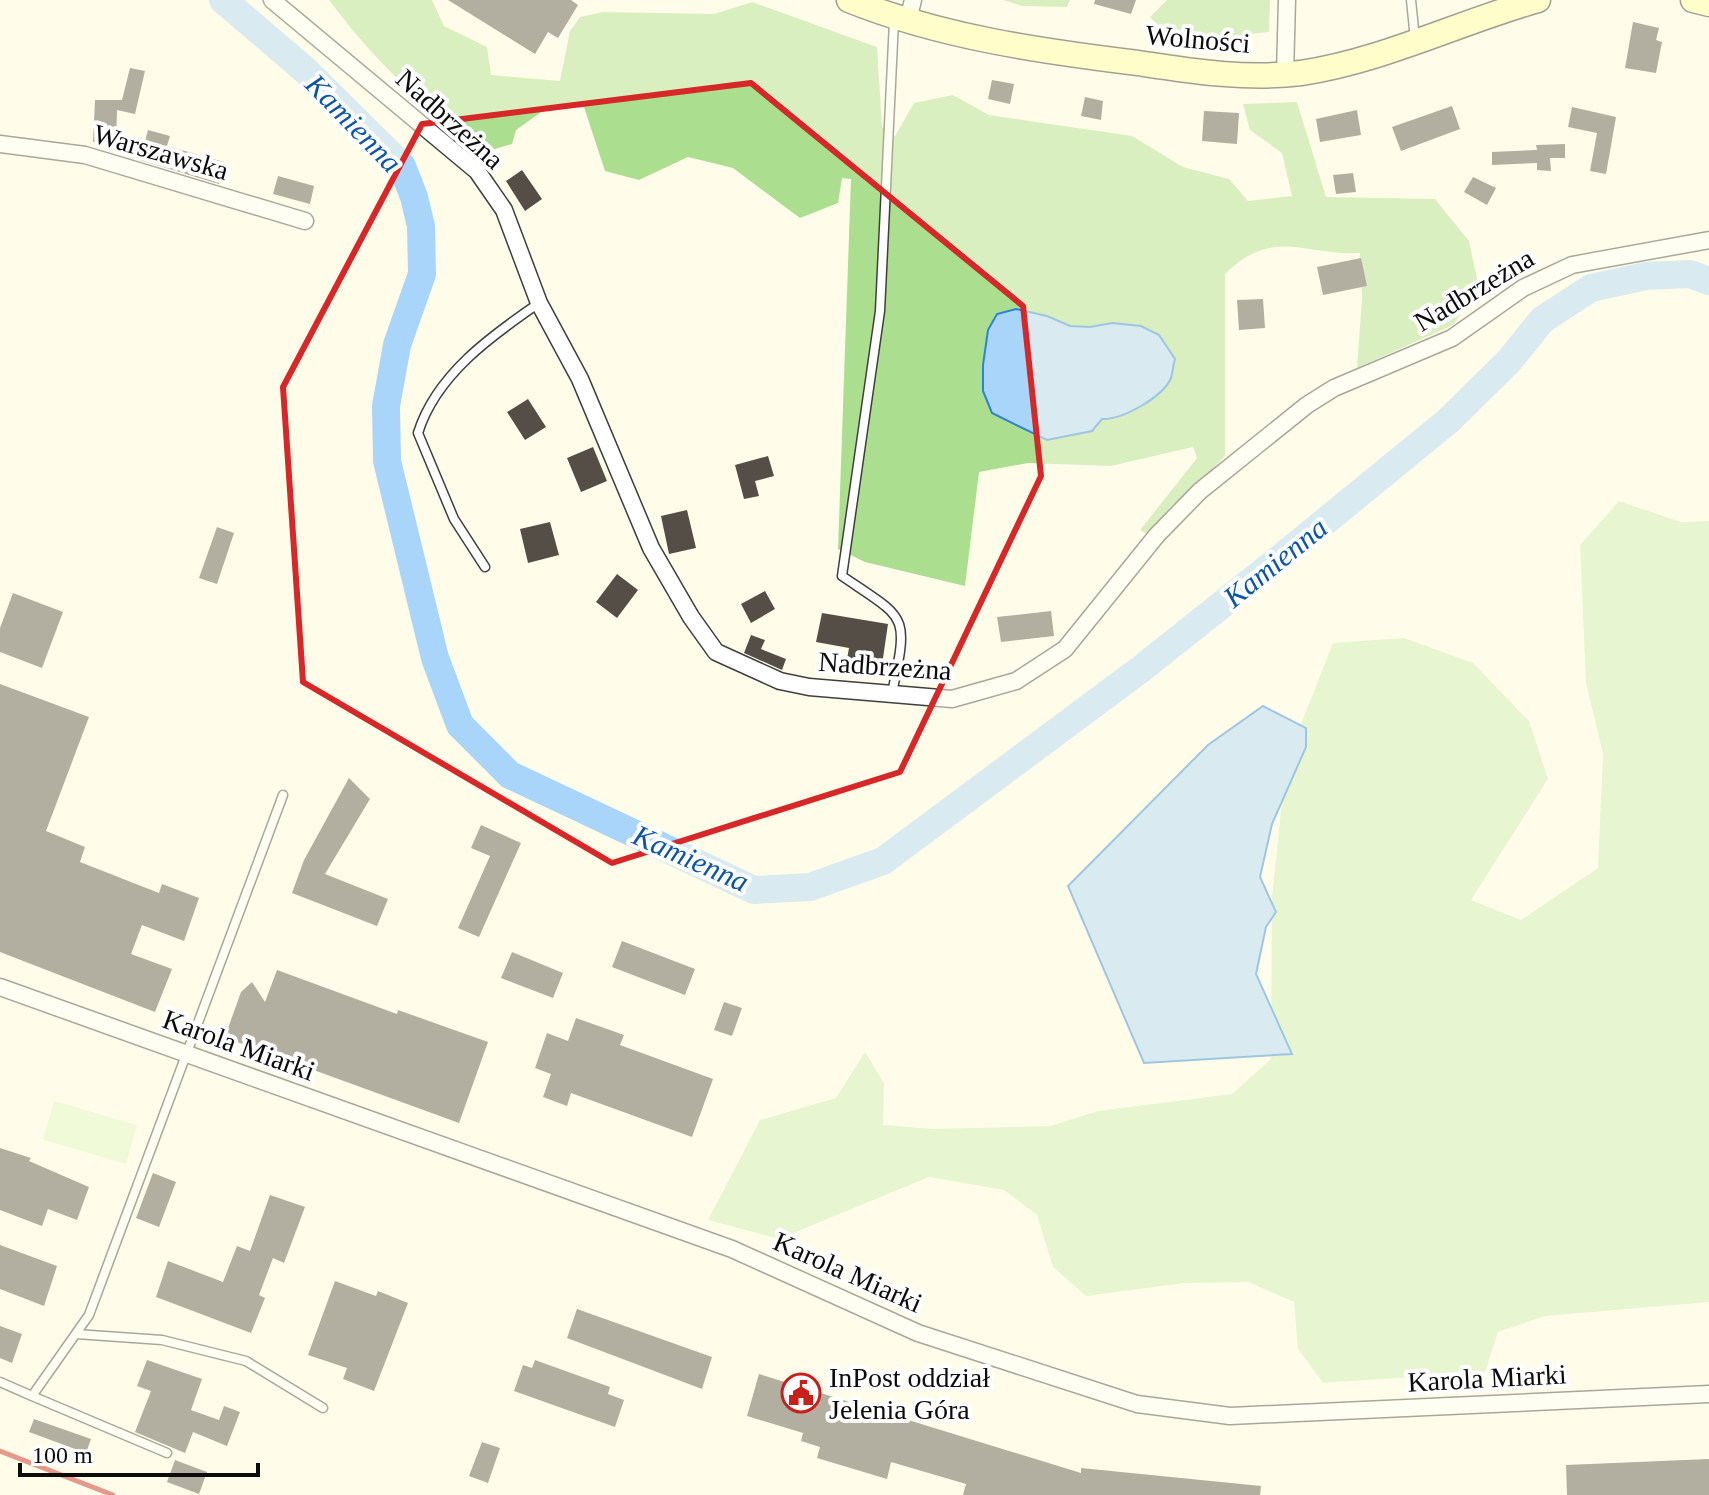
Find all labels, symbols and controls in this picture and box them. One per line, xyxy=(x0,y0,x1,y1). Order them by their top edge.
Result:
street label: Wolności xyxy=(1144,19,1252,59)
street label: Nadbrzeżna xyxy=(390,63,510,176)
water label: Kamienna xyxy=(299,66,409,179)
street label: Warszawska xyxy=(90,118,233,186)
street label: Nadbrzeżna xyxy=(1409,242,1540,338)
water label: Kamienna xyxy=(1216,510,1333,614)
street label: Nadbrzeżna xyxy=(817,646,953,686)
water label: Kamienna xyxy=(627,817,754,898)
street label: Karola Miarki xyxy=(159,1003,319,1087)
street label: Karola Miarki xyxy=(769,1225,927,1319)
street label: Karola Miarki xyxy=(1407,1358,1568,1398)
place label: InPost oddział Jelenia Góra xyxy=(829,1362,990,1425)
public building icon: InPost oddział Jelenia Góra xyxy=(780,1372,822,1414)
scale bar xyxy=(20,1427,258,1477)
text: 100 m xyxy=(32,1442,93,1468)

